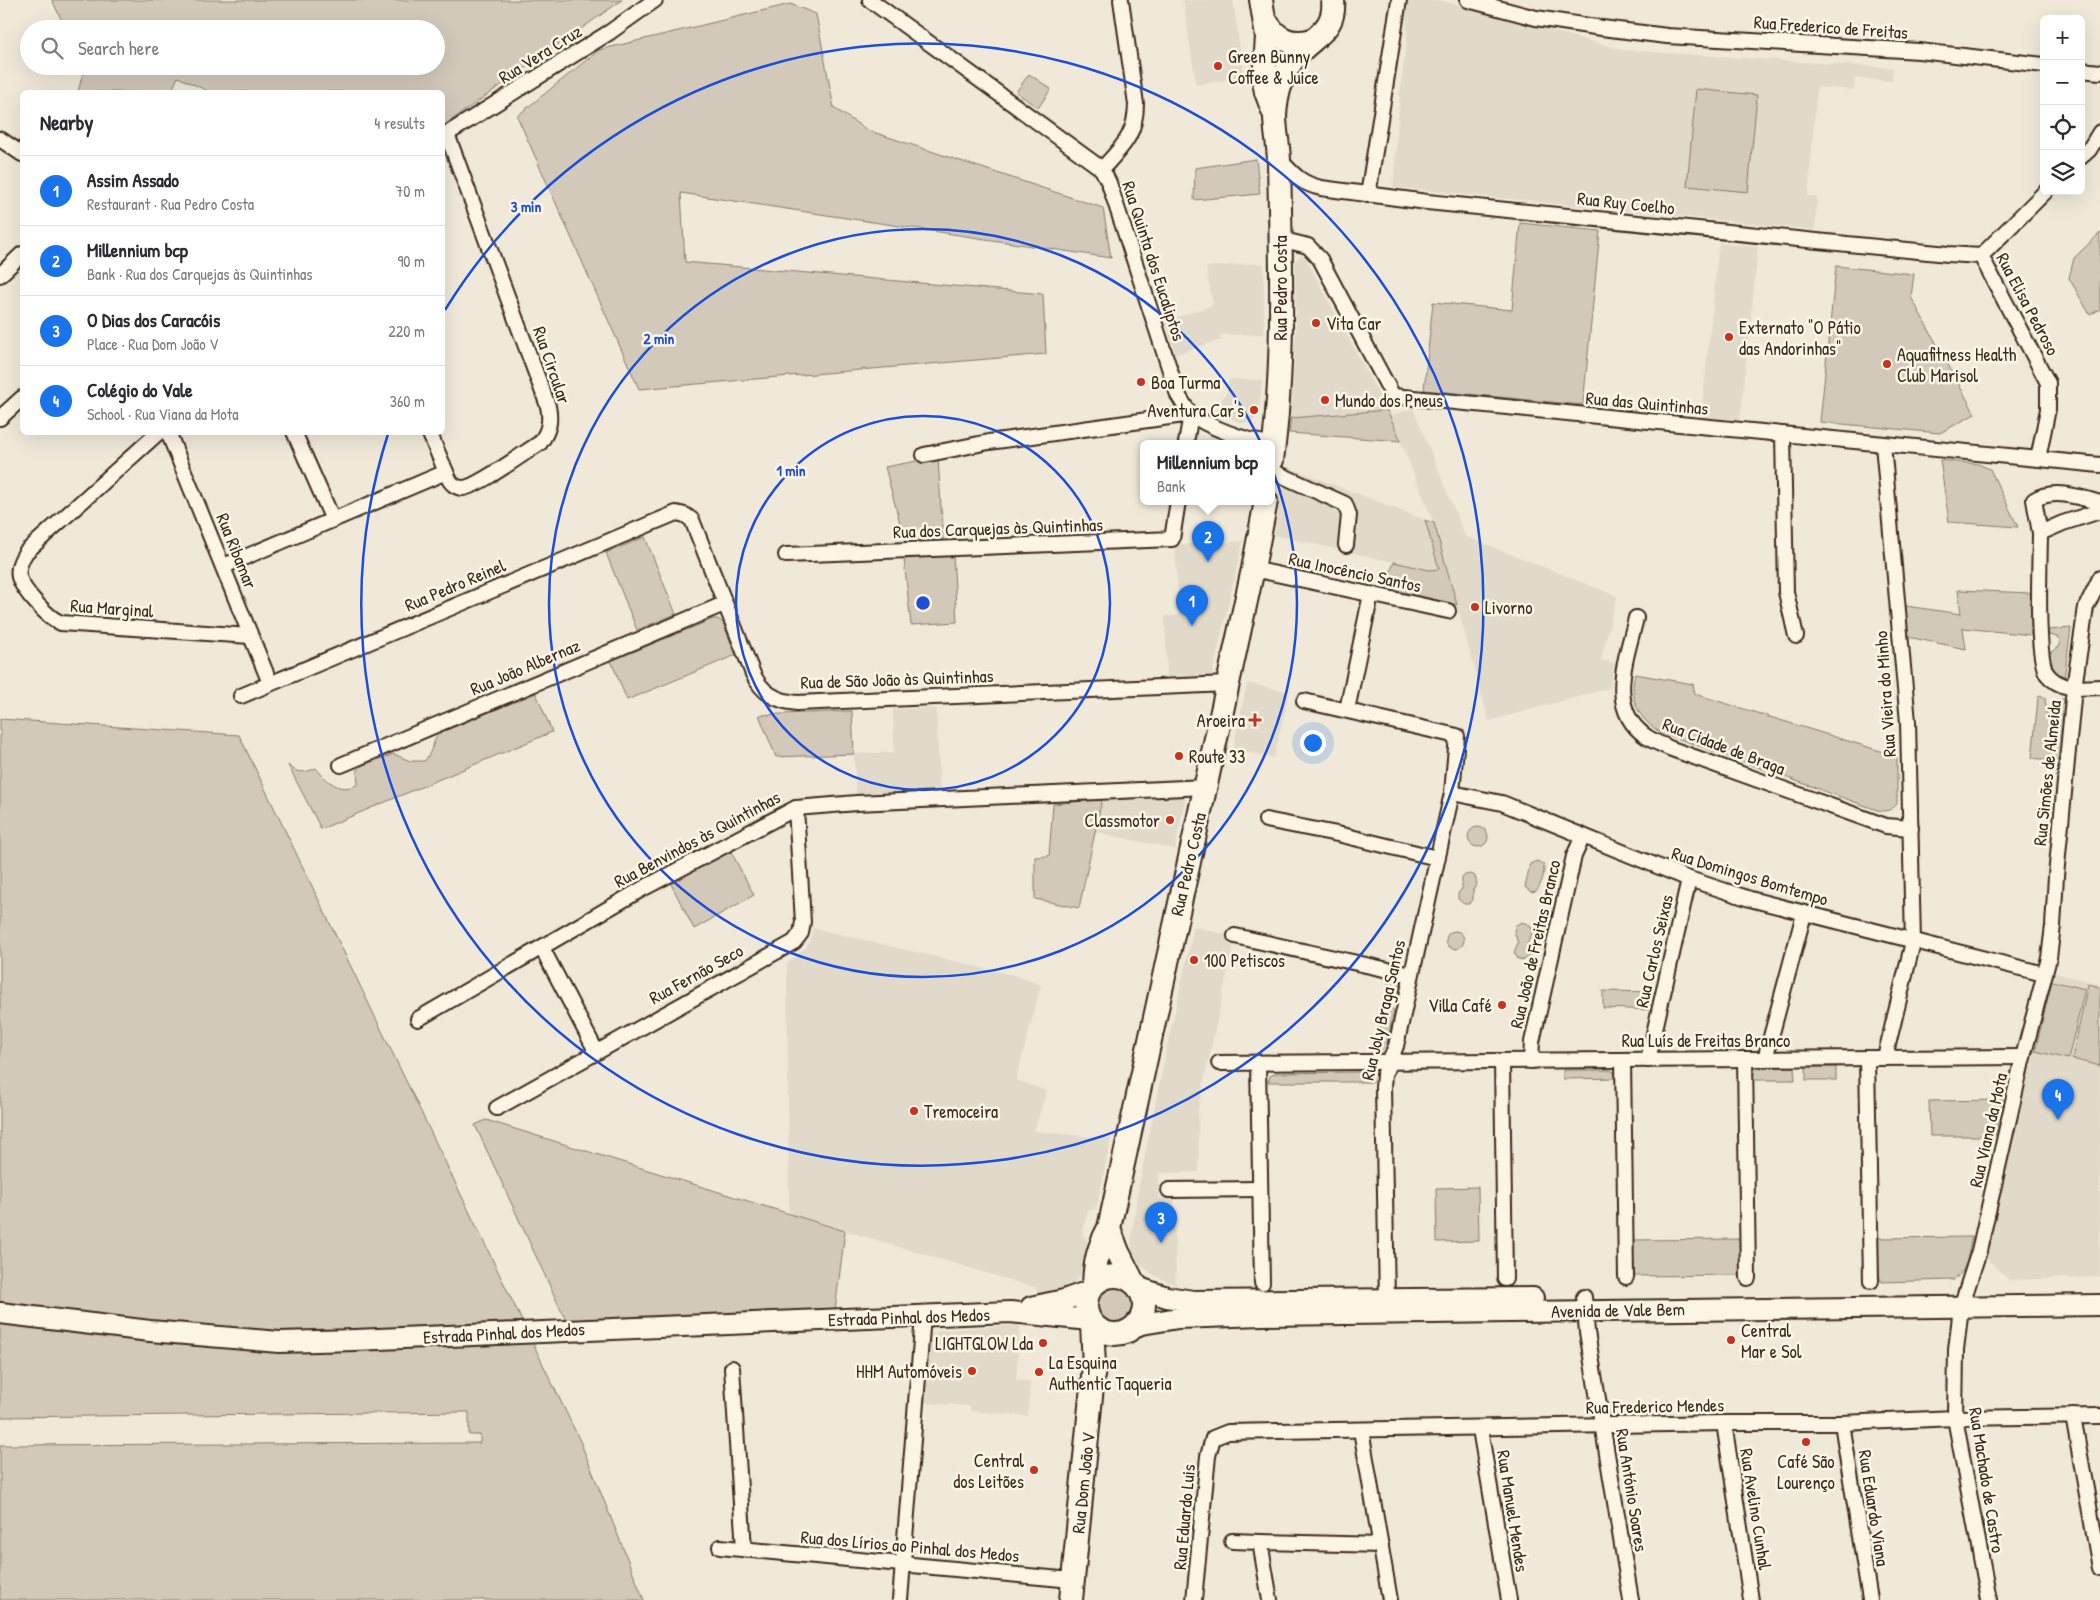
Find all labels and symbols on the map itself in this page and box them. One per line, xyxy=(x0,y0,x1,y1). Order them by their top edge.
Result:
street label: Rua Frederico de Freitas xyxy=(1753,9,1909,45)
street label: Rua Vera Cruz xyxy=(494,18,587,89)
place label: Green Bunny Coffee & Juice xyxy=(1228,44,1319,90)
marker: Green Bunny Coffee & Juice xyxy=(1212,60,1224,72)
street label: Rua Quinta dos Eucaliptos xyxy=(1116,178,1192,344)
street label: Rua Ruy Coelho xyxy=(1576,185,1676,221)
text: 3 min xyxy=(511,196,541,217)
street label: Rua Pedro Costa xyxy=(1268,235,1293,341)
street label: Rua Elisa Pedroso xyxy=(1991,248,2065,360)
place label: Vita Car xyxy=(1326,311,1381,336)
place label: Externato "O Pátio das Andorinhas" xyxy=(1739,315,1861,361)
marker: Vita Car xyxy=(1310,317,1322,329)
street label: Rua Circular xyxy=(527,323,577,407)
text: 2 min xyxy=(644,328,675,349)
marker: Externato "O Pátio das Andorinhas" xyxy=(1723,331,1735,343)
place label: Aquafitness Health Club Marisol xyxy=(1897,342,2017,388)
marker: Aquafitness Health Club Marisol xyxy=(1881,358,1893,370)
place label: Boa Turma xyxy=(1151,370,1220,395)
marker: Boa Turma xyxy=(1135,376,1147,388)
street label: Rua das Quintinhas xyxy=(1585,385,1709,421)
place label: Mundo dos Pneus xyxy=(1335,388,1443,413)
marker: Mundo dos Pneus xyxy=(1319,394,1331,406)
place label: Aventura Car's xyxy=(1147,398,1244,423)
marker: Aventura Car's xyxy=(1248,404,1260,416)
text: 1 min xyxy=(776,460,806,481)
street label: Rua Ribamar xyxy=(211,509,263,593)
street label: Rua dos Carquejas às Quintinhas xyxy=(893,512,1103,544)
pin: 2 xyxy=(1192,521,1224,562)
street label: Rua Inocêncio Santos xyxy=(1287,546,1424,598)
street label: Rua Pedro Reinel xyxy=(401,552,509,617)
pin: 1 xyxy=(1176,585,1208,626)
street label: Rua Marginal xyxy=(70,593,155,623)
centre of rings xyxy=(914,594,932,612)
place label: Livorno xyxy=(1485,595,1533,620)
marker: Livorno xyxy=(1469,601,1481,613)
street label: Rua Vieira do Minho xyxy=(1868,630,1902,758)
street label: Rua João Albernaz xyxy=(466,633,584,701)
street label: Rua de São João às Quintinhas xyxy=(800,663,994,695)
street label: Rua Simões de Almeida xyxy=(2027,699,2067,847)
place label: Aroeira xyxy=(1197,708,1245,733)
street label: Rua Cidade de Braga xyxy=(1659,711,1789,781)
marker: Aroeira xyxy=(1249,714,1261,726)
your location xyxy=(1300,730,1326,756)
place label: Route 33 xyxy=(1189,744,1245,769)
marker: Route 33 xyxy=(1173,750,1185,762)
street label: Rua Benvindos às Quintinhas xyxy=(610,785,785,893)
place label: Classmotor xyxy=(1085,808,1160,833)
street label: Rua Pedro Costa xyxy=(1164,810,1212,918)
marker: Classmotor xyxy=(1164,814,1176,826)
street label: Rua Domingos Bomtempo xyxy=(1669,840,1831,912)
street label: Rua João de Freitas Branco xyxy=(1503,857,1567,1031)
street label: Rua Carlos Seixas xyxy=(1629,892,1679,1010)
street label: Rua Joly Braga Santos xyxy=(1355,937,1411,1083)
street label: Rua Fernão Seco xyxy=(645,938,747,1010)
place label: 100 Petiscos xyxy=(1204,948,1285,973)
marker: 100 Petiscos xyxy=(1188,954,1200,966)
place label: Villa Café xyxy=(1428,993,1492,1018)
marker: Villa Café xyxy=(1496,999,1508,1011)
street label: Rua Luís de Freitas Branco xyxy=(1622,1028,1790,1053)
street label: Rua Viana da Mota xyxy=(1963,1070,2013,1190)
pin: 4 xyxy=(2042,1079,2074,1120)
place label: Tremoceira xyxy=(924,1099,998,1124)
marker: Tremoceira xyxy=(908,1105,920,1117)
pin: 3 xyxy=(1145,1202,1177,1243)
street label: Avenida de Vale Bem xyxy=(1551,1296,1685,1324)
street label: Estrada Pinhal dos Medos xyxy=(828,1302,990,1332)
street label: Estrada Pinhal dos Medos xyxy=(422,1316,586,1350)
place label: Central Mar e Sol xyxy=(1741,1318,1802,1364)
place label: LIGHTGLOW Lda xyxy=(935,1331,1033,1356)
marker: Central Mar e Sol xyxy=(1725,1334,1737,1346)
marker: LIGHTGLOW Lda xyxy=(1037,1337,1049,1349)
place label: La Esquina Authentic Taqueria xyxy=(1049,1350,1172,1396)
place label: HHM Automóveis xyxy=(856,1359,962,1384)
marker: HHM Automóveis xyxy=(966,1365,978,1377)
marker: La Esquina Authentic Taqueria xyxy=(1033,1366,1045,1378)
street label: Rua Frederico Mendes xyxy=(1586,1392,1724,1420)
street label: Rua Machado de Castro xyxy=(1963,1405,2011,1555)
street label: Rua António Soares xyxy=(1610,1427,1654,1553)
street label: Rua Dom João V xyxy=(1065,1430,1101,1535)
marker: Café São Lourenço xyxy=(1800,1436,1812,1448)
street label: Rua Avelino Cunhal xyxy=(1734,1446,1778,1572)
place label: Central dos Leitões xyxy=(953,1448,1024,1494)
street label: Rua Manuel Mendes xyxy=(1491,1448,1535,1574)
street label: Rua Eduardo Viana xyxy=(1852,1448,1896,1568)
place label: Café São Lourenço xyxy=(1777,1449,1835,1495)
street label: Rua Eduardo Luis xyxy=(1167,1463,1201,1571)
marker: Central dos Leitões xyxy=(1028,1464,1040,1476)
street label: Rua dos Lírios ao Pinhal dos Medos xyxy=(800,1524,1020,1568)

